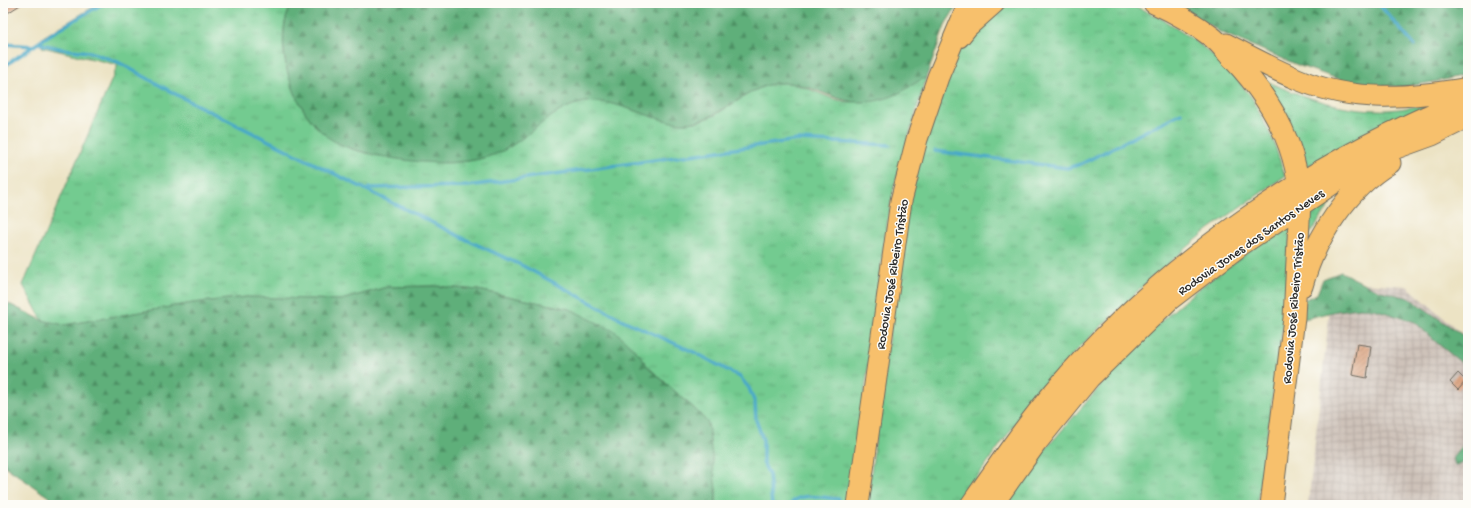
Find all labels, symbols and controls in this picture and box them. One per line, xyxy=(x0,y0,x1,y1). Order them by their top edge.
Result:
street label: Rodovia Jones dos Santos Neves xyxy=(1175,186,1328,299)
street label: Rodovia José Ribeiro Tristão xyxy=(874,198,913,351)
street label: Rodovia José Ribeiro Tristão xyxy=(1280,232,1309,385)

